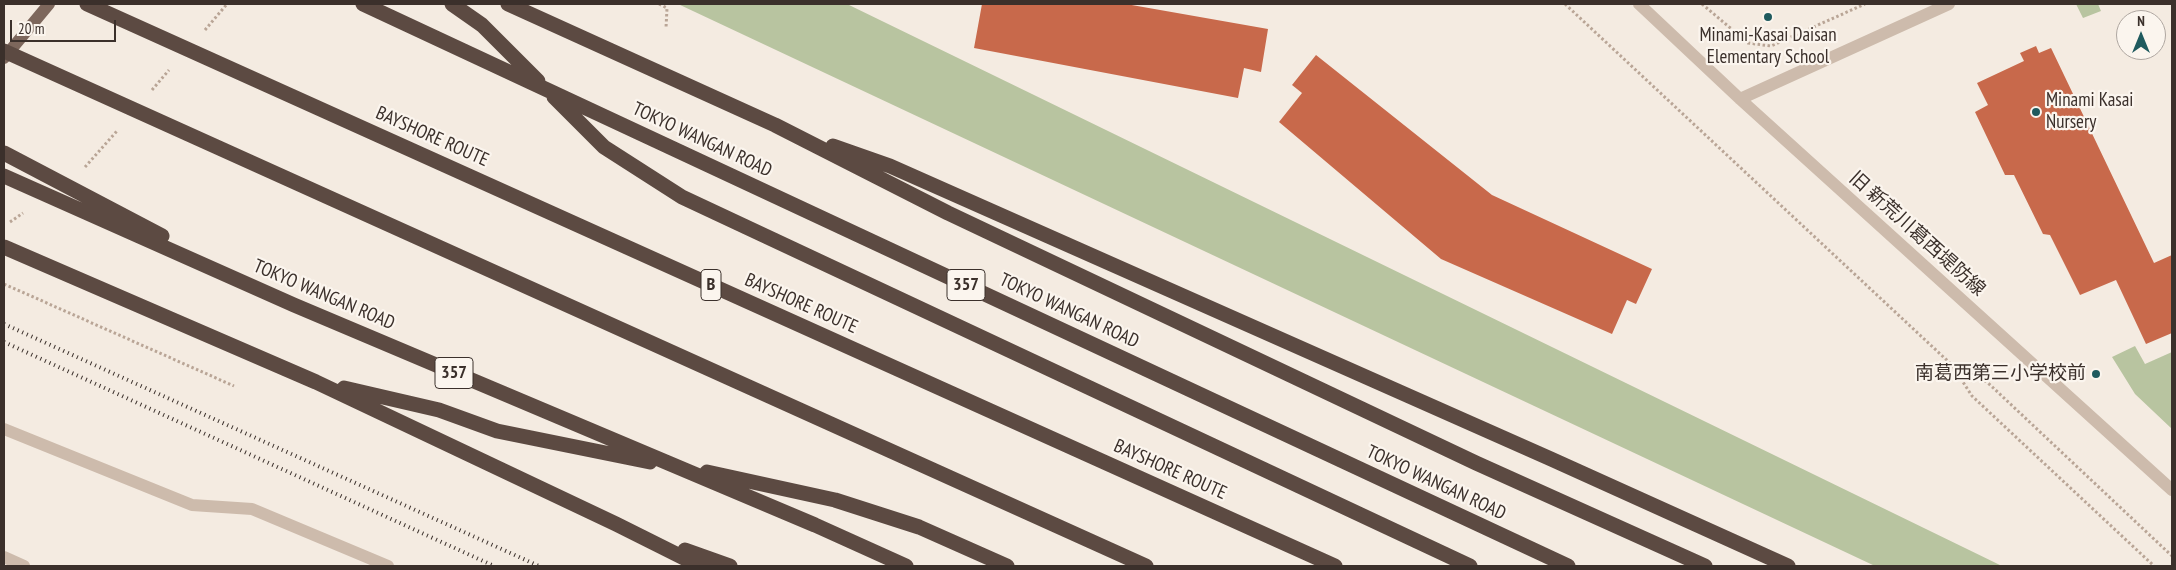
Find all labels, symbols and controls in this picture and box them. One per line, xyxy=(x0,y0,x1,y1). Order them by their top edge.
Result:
scale bar xyxy=(12,10,119,42)
north arrow xyxy=(2116,10,2166,60)
marker: Minami-Kasai Daisan Elementary School xyxy=(1762,11,1774,23)
text: N xyxy=(2137,12,2145,30)
text: 20 m xyxy=(18,19,44,38)
place label: Minami-Kasai Daisan Elementary School xyxy=(1700,25,1836,69)
place label: Minami Kasai Nursery xyxy=(2046,90,2133,134)
street label: TOKYO WANGAN ROAD xyxy=(629,98,775,182)
street label: BAYSHORE ROUTE xyxy=(372,102,492,172)
marker: Minami Kasai Nursery xyxy=(2030,106,2042,118)
street label: 旧 新荒川葛西堤防線 xyxy=(1844,167,1990,301)
street label: TOKYO WANGAN ROAD xyxy=(250,255,398,335)
street label: BAYSHORE ROUTE xyxy=(741,269,861,339)
street label: TOKYO WANGAN ROAD xyxy=(996,269,1142,353)
road number: B xyxy=(701,270,721,300)
road number: 357 xyxy=(947,270,985,300)
road number: 357 xyxy=(435,358,473,388)
place label: 南葛西第三小学校前 xyxy=(1915,363,2086,385)
marker: 南葛西第三小学校前 xyxy=(2090,368,2102,380)
street label: BAYSHORE ROUTE xyxy=(1110,435,1230,505)
street label: TOKYO WANGAN ROAD xyxy=(1363,441,1509,525)

